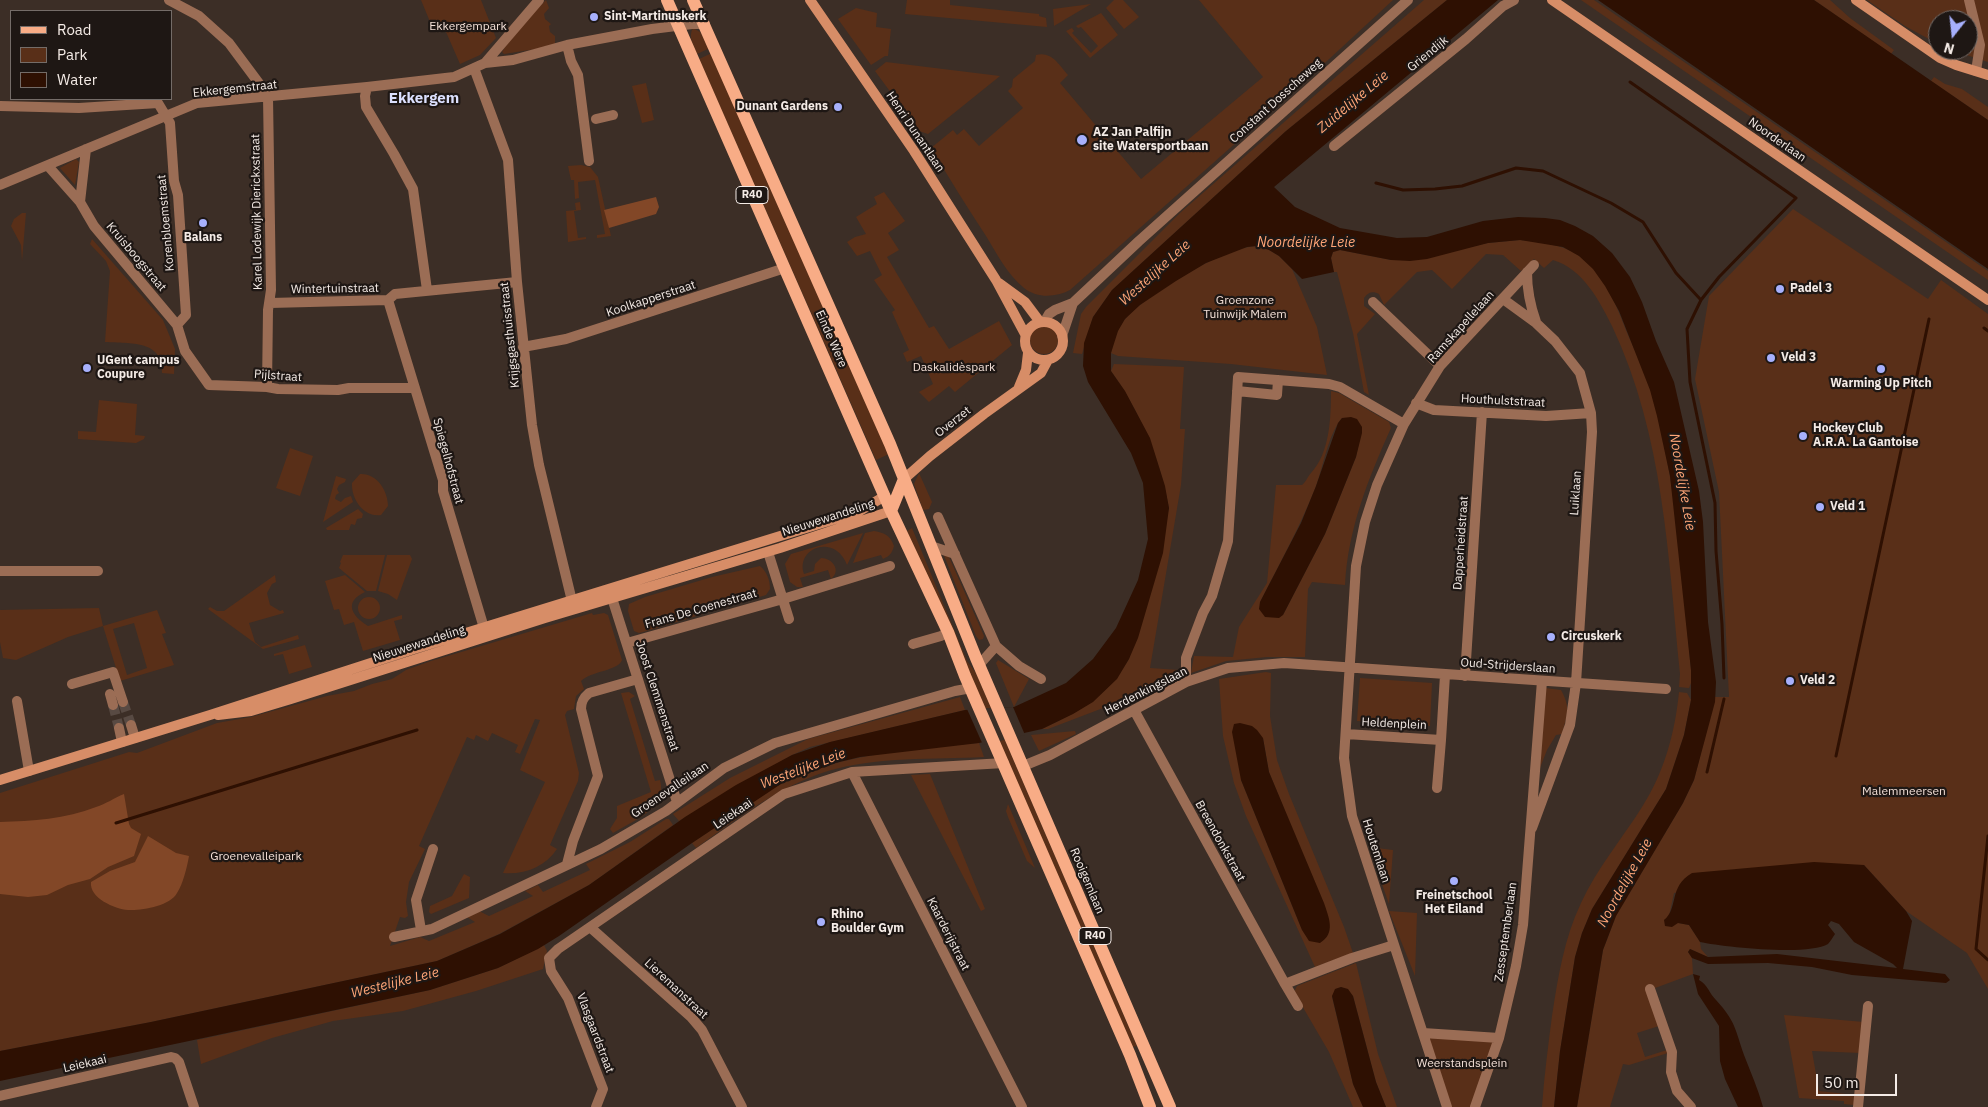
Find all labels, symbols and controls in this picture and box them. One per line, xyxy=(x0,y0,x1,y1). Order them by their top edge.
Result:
legend xyxy=(10,10,172,100)
place label: Sint-Martinuskerk xyxy=(604,10,706,24)
north arrow xyxy=(1928,10,1978,60)
marker: Sint-Martinuskerk xyxy=(588,11,600,23)
text: Road xyxy=(57,20,92,39)
park label: Ekkergempark xyxy=(429,20,507,34)
street label: Griendijk xyxy=(1405,33,1451,75)
text: N xyxy=(1942,38,1957,59)
text: Park xyxy=(57,45,87,64)
street label: Constant Dosscheweg xyxy=(1227,56,1325,146)
water label: Zuidelijke Leie xyxy=(1314,67,1392,137)
text: Water xyxy=(57,70,97,89)
street label: Ekkergemstraat xyxy=(192,77,278,101)
street label: Henri Dunantlaan xyxy=(883,89,947,175)
district label: Ekkergem xyxy=(389,90,459,108)
place label: Dunant Gardens xyxy=(736,100,828,114)
marker: Dunant Gardens xyxy=(832,101,844,113)
street label: Noorderlaan xyxy=(1745,115,1809,165)
place label: AZ Jan Palfijn site Watersportbaan xyxy=(1093,126,1209,154)
marker: AZ Jan Palfijn site Watersportbaan xyxy=(1075,133,1089,147)
street label: Karel Lodewijk Dierickxstraat xyxy=(248,134,266,290)
street label: Korenbloemstraat xyxy=(155,174,177,272)
road number: R40 xyxy=(736,186,768,204)
marker: Balans xyxy=(197,217,209,229)
street label: Kruisboogstraat xyxy=(103,220,169,294)
place label: Balans xyxy=(184,231,222,245)
water label: Noordelijke Leie xyxy=(1257,235,1355,251)
water label: Westelijke Leie xyxy=(1116,237,1194,309)
street label: Koolkapperstraat xyxy=(605,278,697,320)
street label: Wintertuinstraat xyxy=(291,281,379,297)
street label: Krijgsgasthuisstraat xyxy=(497,281,523,389)
place label: Padel 3 xyxy=(1790,282,1832,296)
marker: Padel 3 xyxy=(1774,283,1786,295)
street label: Ramskapellelaan xyxy=(1425,288,1497,366)
park label: Groenzone Tuinwijk Malem xyxy=(1203,294,1287,322)
street label: Einde Were xyxy=(812,308,850,370)
place label: Veld 3 xyxy=(1781,351,1816,365)
marker: Veld 3 xyxy=(1765,352,1777,364)
place label: UGent campus Coupure xyxy=(97,354,180,382)
park label: Daskalidèspark xyxy=(913,361,995,375)
marker: UGent campus Coupure xyxy=(81,362,93,374)
marker: Warming Up Pitch xyxy=(1875,363,1887,375)
street label: Pijlstraat xyxy=(254,367,302,385)
place label: Warming Up Pitch xyxy=(1830,377,1932,391)
street label: Houthulststraat xyxy=(1460,392,1546,410)
street label: Overzet xyxy=(932,404,974,440)
street label: Spiegelhofstraat xyxy=(430,416,466,506)
place label: Hockey Club A.R.A. La Gantoise xyxy=(1813,422,1918,450)
marker: Hockey Club A.R.A. La Gantoise xyxy=(1797,430,1809,442)
water label: Noordelijke Leie xyxy=(1665,432,1699,532)
street label: Luiklaan xyxy=(1567,470,1585,516)
street label: Nieuwewandeling xyxy=(780,496,876,540)
street label: Dapperheidstraat xyxy=(1451,496,1471,590)
place label: Veld 1 xyxy=(1830,500,1865,514)
marker: Veld 1 xyxy=(1814,501,1826,513)
street label: Frans De Coenestraat xyxy=(643,586,759,632)
street label: Nieuwewandeling xyxy=(371,622,467,666)
place label: Circuskerk xyxy=(1561,630,1622,644)
marker: Circuskerk xyxy=(1545,631,1557,643)
street label: Joost Clemmenstraat xyxy=(632,639,682,753)
street label: Oud-Strijderslaan xyxy=(1460,656,1556,676)
street label: Herdenkingslaan xyxy=(1102,664,1190,718)
place label: Veld 2 xyxy=(1800,674,1835,688)
marker: Veld 2 xyxy=(1784,675,1796,687)
street label: Heldenplein xyxy=(1361,715,1427,733)
water label: Westelijke Leie xyxy=(758,745,848,793)
street label: Groenevalleilaan xyxy=(628,759,712,821)
park label: Malemmeersen xyxy=(1862,785,1946,799)
street label: Leiekaai xyxy=(711,796,755,832)
street label: Breendonkstraat xyxy=(1192,798,1248,884)
street label: Houtemlaan xyxy=(1359,817,1393,885)
water label: Noordelijke Leie xyxy=(1594,836,1656,930)
street label: Rooigemlaan xyxy=(1067,846,1107,916)
park label: Groenevalleipark xyxy=(210,850,302,864)
marker: Freinetschool Het Eiland xyxy=(1448,875,1460,887)
street label: Zesseptemberlaan xyxy=(1492,881,1520,983)
place label: Freinetschool Het Eiland xyxy=(1416,889,1492,917)
street label: Kaarderijstraat xyxy=(923,895,973,973)
place label: Rhino Boulder Gym xyxy=(831,908,904,936)
marker: Rhino Boulder Gym xyxy=(815,916,827,928)
road number: R40 xyxy=(1079,928,1111,944)
street label: Lieremanstraat xyxy=(641,956,711,1022)
water label: Westelijke Leie xyxy=(349,964,441,1002)
street label: Vlasgaardstraat xyxy=(573,991,617,1075)
street label: Leiekaai xyxy=(62,1052,108,1076)
park label: Weerstandsplein xyxy=(1417,1057,1507,1071)
scale bar xyxy=(1818,1064,1899,1096)
text: 50 m xyxy=(1824,1073,1859,1092)

